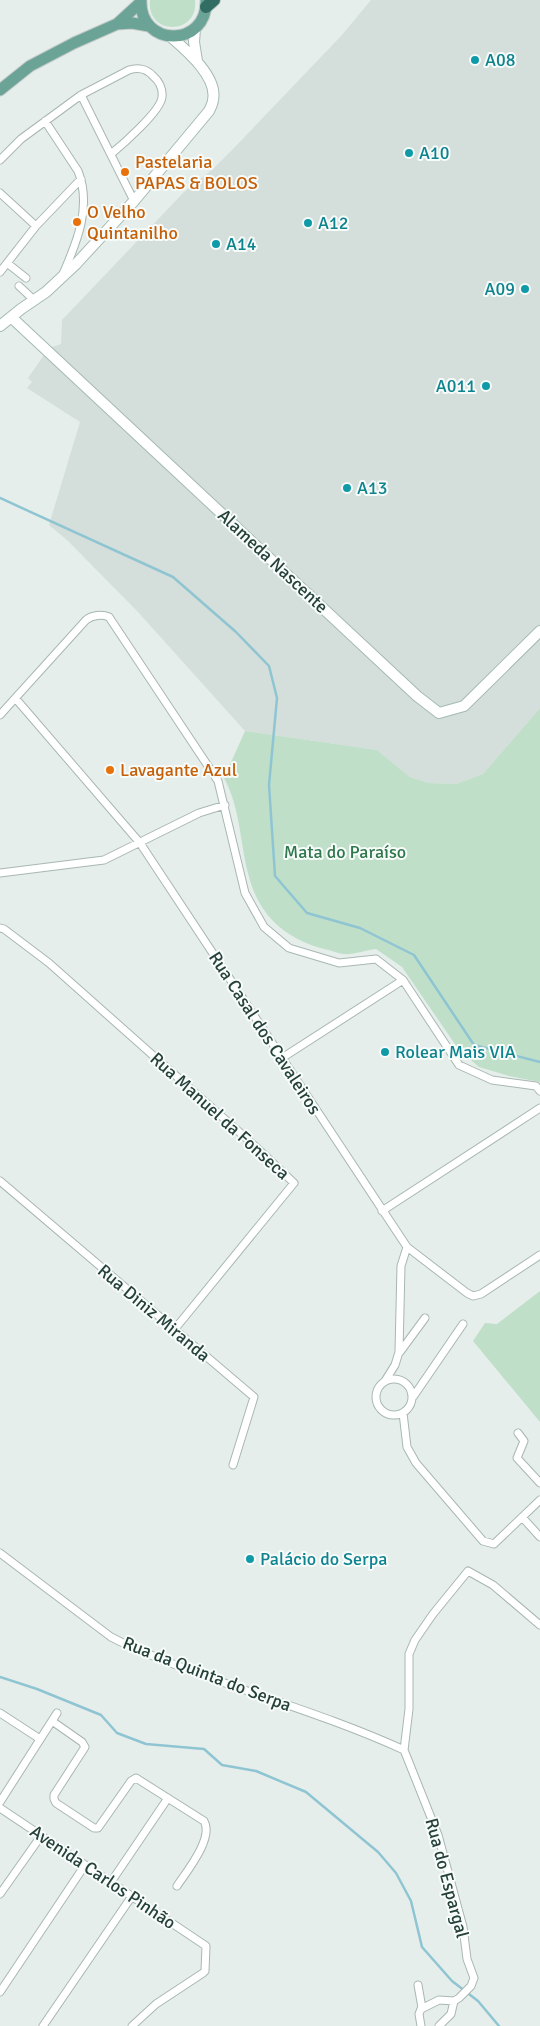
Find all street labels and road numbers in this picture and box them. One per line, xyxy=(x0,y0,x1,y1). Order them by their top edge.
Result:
street label: Alameda Nascente xyxy=(213,504,333,618)
street label: Rua Casal dos Cavaleiros xyxy=(204,948,326,1119)
street label: Rua Manuel da Fonseca xyxy=(146,1048,294,1184)
street label: Rua Diniz Miranda xyxy=(93,1260,215,1366)
street label: Rua da Quinta do Serpa xyxy=(120,1632,294,1716)
street label: Rua do Espargal xyxy=(420,1816,474,1940)
street label: Avenida Carlos Pinhão xyxy=(26,1820,180,1934)

